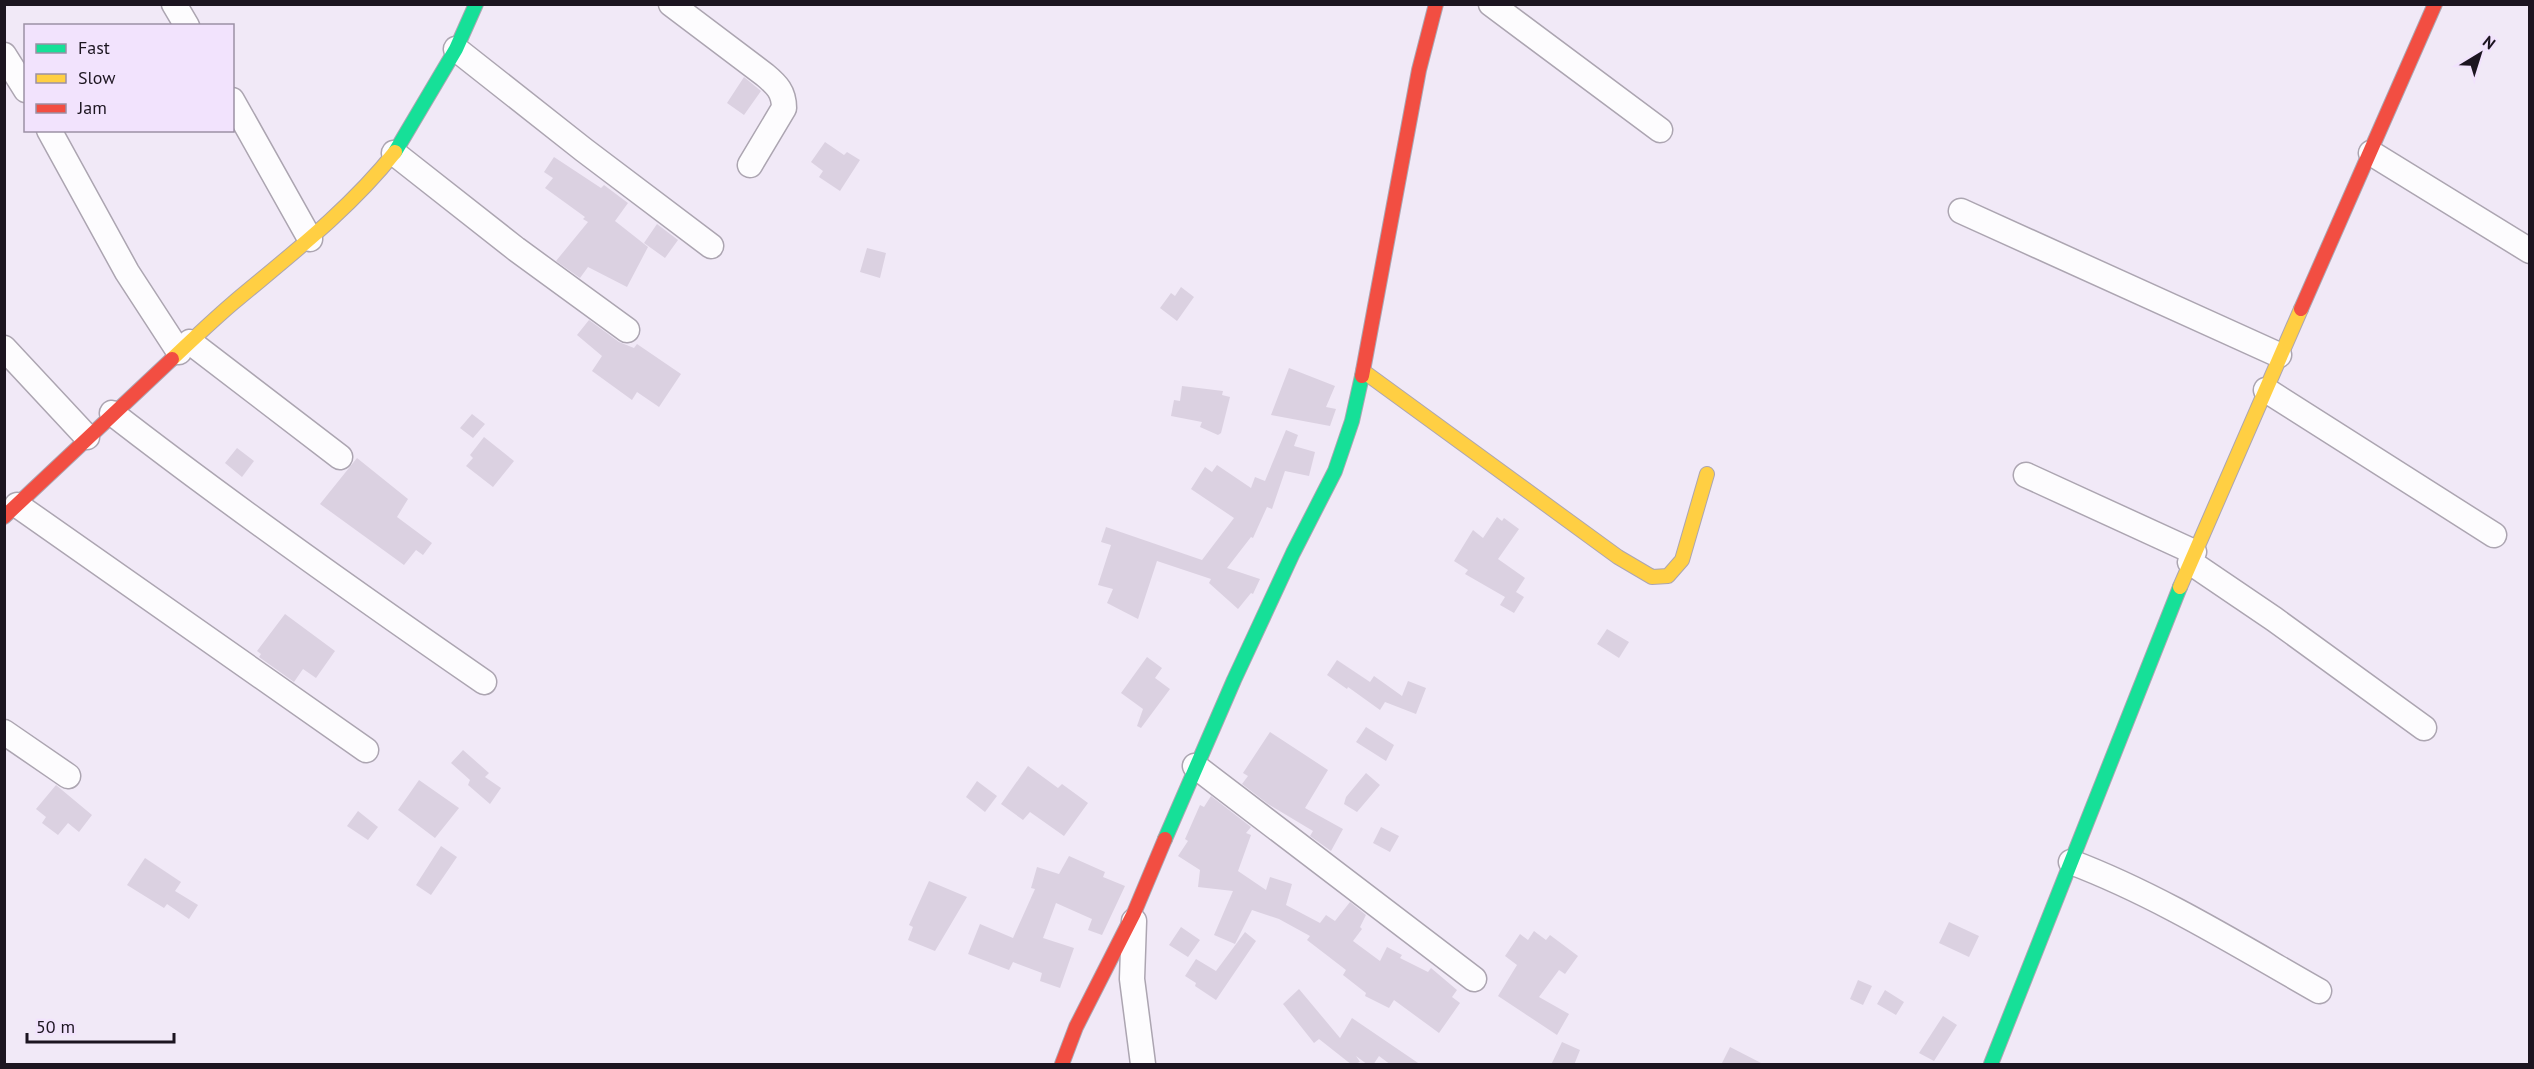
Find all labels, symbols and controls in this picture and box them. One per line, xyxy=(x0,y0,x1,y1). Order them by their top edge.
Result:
legend xyxy=(24,24,234,132)
north arrow xyxy=(2450,24,2510,84)
text: N xyxy=(2479,31,2500,53)
text: Fast xyxy=(78,36,110,59)
text: Slow xyxy=(78,66,116,89)
text: Jam xyxy=(77,96,107,119)
scale bar xyxy=(27,1006,174,1044)
text: 50 m xyxy=(36,1015,75,1038)

